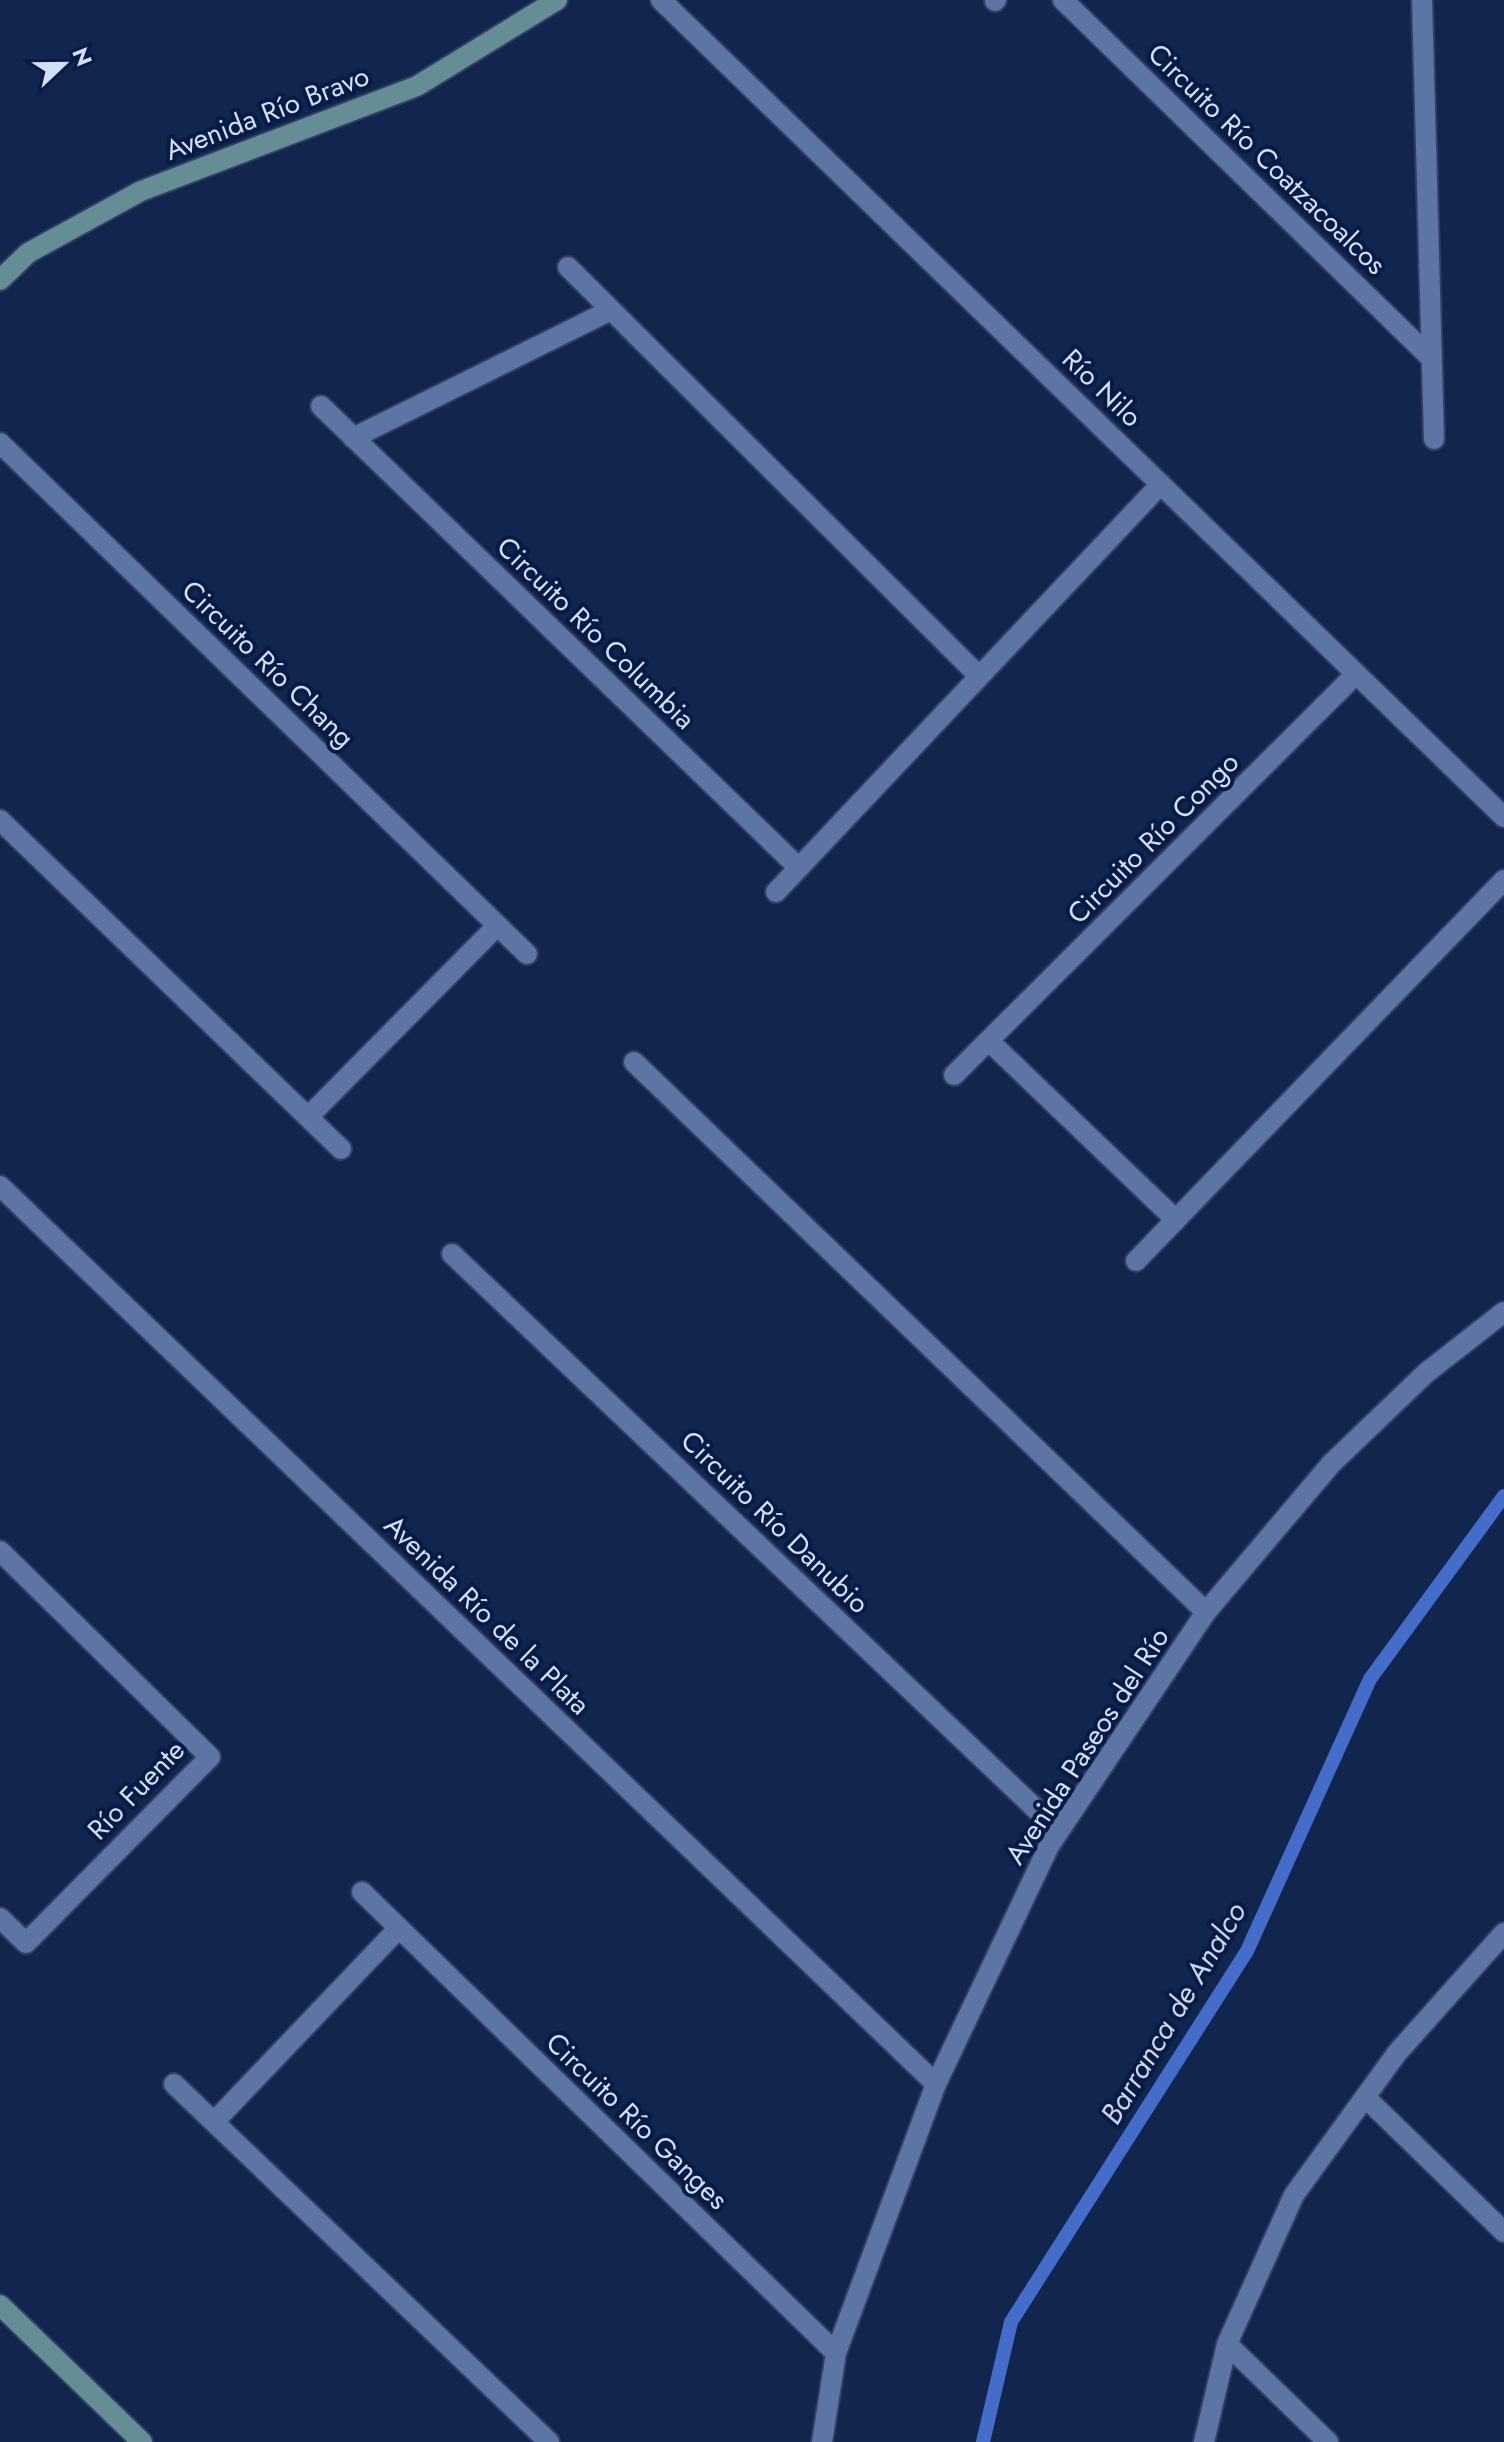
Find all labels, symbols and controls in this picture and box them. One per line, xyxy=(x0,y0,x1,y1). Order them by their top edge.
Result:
north arrow xyxy=(24,24,104,104)
street label: Circuito Río Coatzacoalcos xyxy=(1139,34,1395,284)
text: N xyxy=(64,42,101,71)
street label: Avenida Río Bravo xyxy=(159,55,375,171)
street label: Río Nilo xyxy=(1053,339,1151,437)
street label: Circuito Río Columbia xyxy=(487,527,705,739)
street label: Circuito Río Chang xyxy=(172,571,364,757)
street label: Circuito Río Congo xyxy=(1058,743,1248,933)
street label: Circuito Río Danubio xyxy=(671,1421,879,1623)
street label: Avenida Río de la Plata xyxy=(375,1506,599,1724)
street label: Avenida Paseos del Río xyxy=(995,1619,1179,1873)
street label: Río Fuente xyxy=(78,1731,194,1849)
water label: Barranca de Analco xyxy=(1090,1894,1256,2132)
street label: Circuito Río Ganges xyxy=(537,2023,737,2219)

